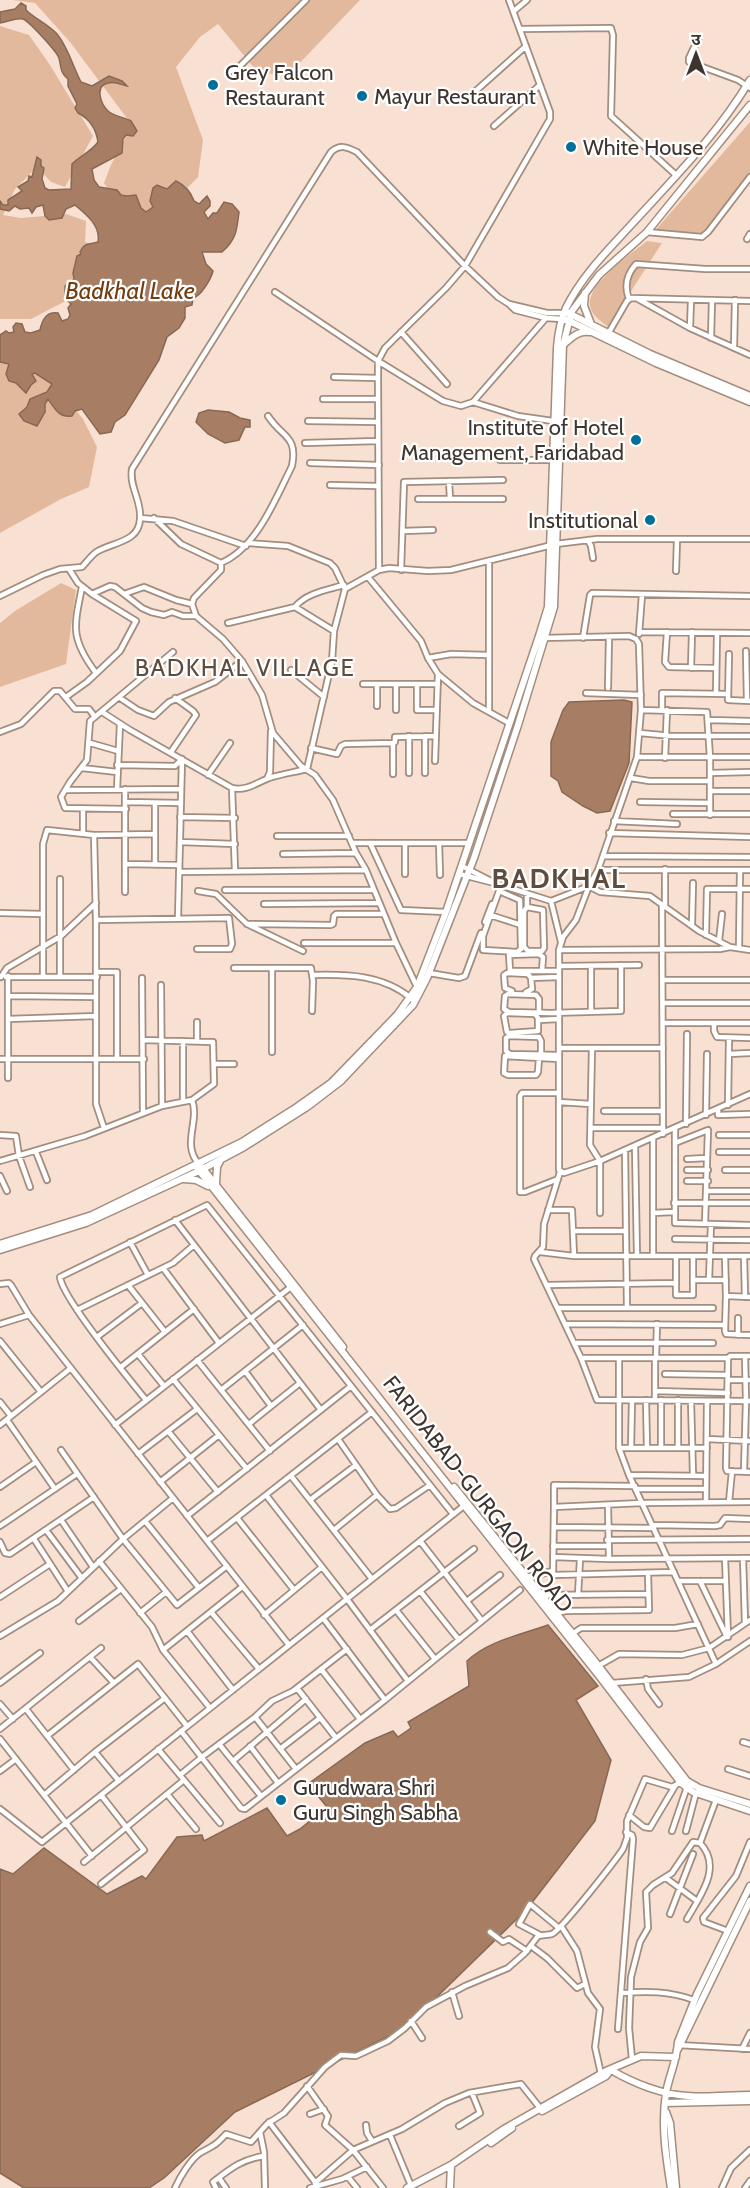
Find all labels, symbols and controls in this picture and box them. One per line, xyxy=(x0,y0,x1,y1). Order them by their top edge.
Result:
north arrow xyxy=(666,24,726,84)
text: उ xyxy=(691,30,701,49)
place label: Grey Falcon Restaurant xyxy=(225,59,334,111)
marker: Grey Falcon Restaurant xyxy=(206,78,220,92)
place label: Mayur Restaurant xyxy=(374,83,537,110)
marker: Mayur Restaurant xyxy=(355,89,369,103)
place label: White House xyxy=(583,134,703,161)
marker: White House xyxy=(564,140,578,154)
water label: Badkhal Lake xyxy=(65,276,195,305)
place label: Institute of Hotel Management, Faridabad xyxy=(401,414,625,466)
marker: Institute of Hotel Management, Faridabad xyxy=(629,433,643,447)
place label: Institutional xyxy=(528,507,639,534)
marker: Institutional xyxy=(643,513,657,527)
district label: BADKHAL VILLAGE xyxy=(135,653,355,682)
district label: BADKHAL xyxy=(491,861,627,895)
street label: FARIDABAD-GURGAON ROAD xyxy=(377,1370,579,1618)
place label: Gurudwara Shri Guru Singh Sabha xyxy=(293,1774,459,1826)
marker: Gurudwara Shri Guru Singh Sabha xyxy=(274,1793,288,1807)

